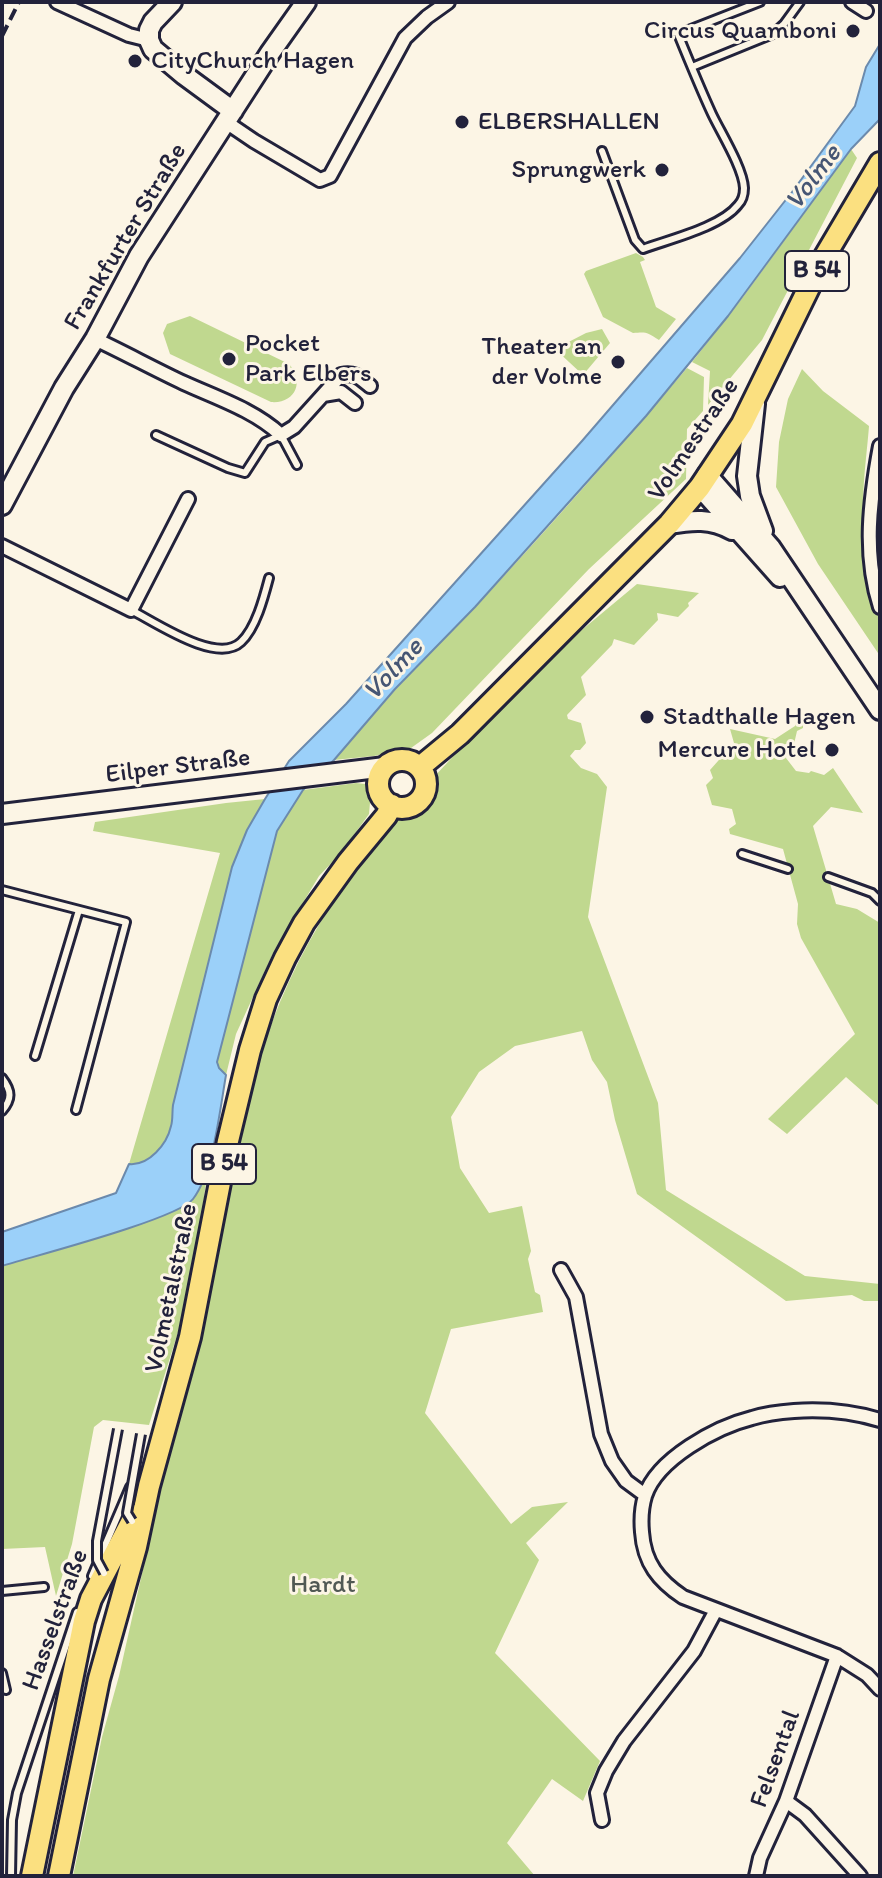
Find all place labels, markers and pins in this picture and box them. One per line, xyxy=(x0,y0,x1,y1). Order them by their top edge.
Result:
place label: Circus Quamboni xyxy=(644,15,837,47)
marker: Circus Quamboni xyxy=(844,22,862,40)
place label: CityChurch Hagen xyxy=(151,45,354,77)
marker: CityChurch Hagen xyxy=(126,52,144,70)
place label: ELBERSHALLEN xyxy=(478,106,660,138)
marker: ELBERSHALLEN xyxy=(453,113,471,131)
place label: Sprungwerk xyxy=(512,154,646,186)
marker: Sprungwerk xyxy=(653,161,671,179)
place label: Pocket Park Elbers xyxy=(245,328,372,390)
place label: Theater an der Volme xyxy=(482,331,602,392)
marker: Pocket Park Elbers xyxy=(220,350,238,368)
marker: Theater an der Volme xyxy=(609,353,627,371)
place label: Stadthalle Hagen xyxy=(663,701,856,733)
marker: Stadthalle Hagen xyxy=(638,708,656,726)
place label: Mercure Hotel xyxy=(657,734,816,766)
marker: Mercure Hotel xyxy=(823,741,841,759)

